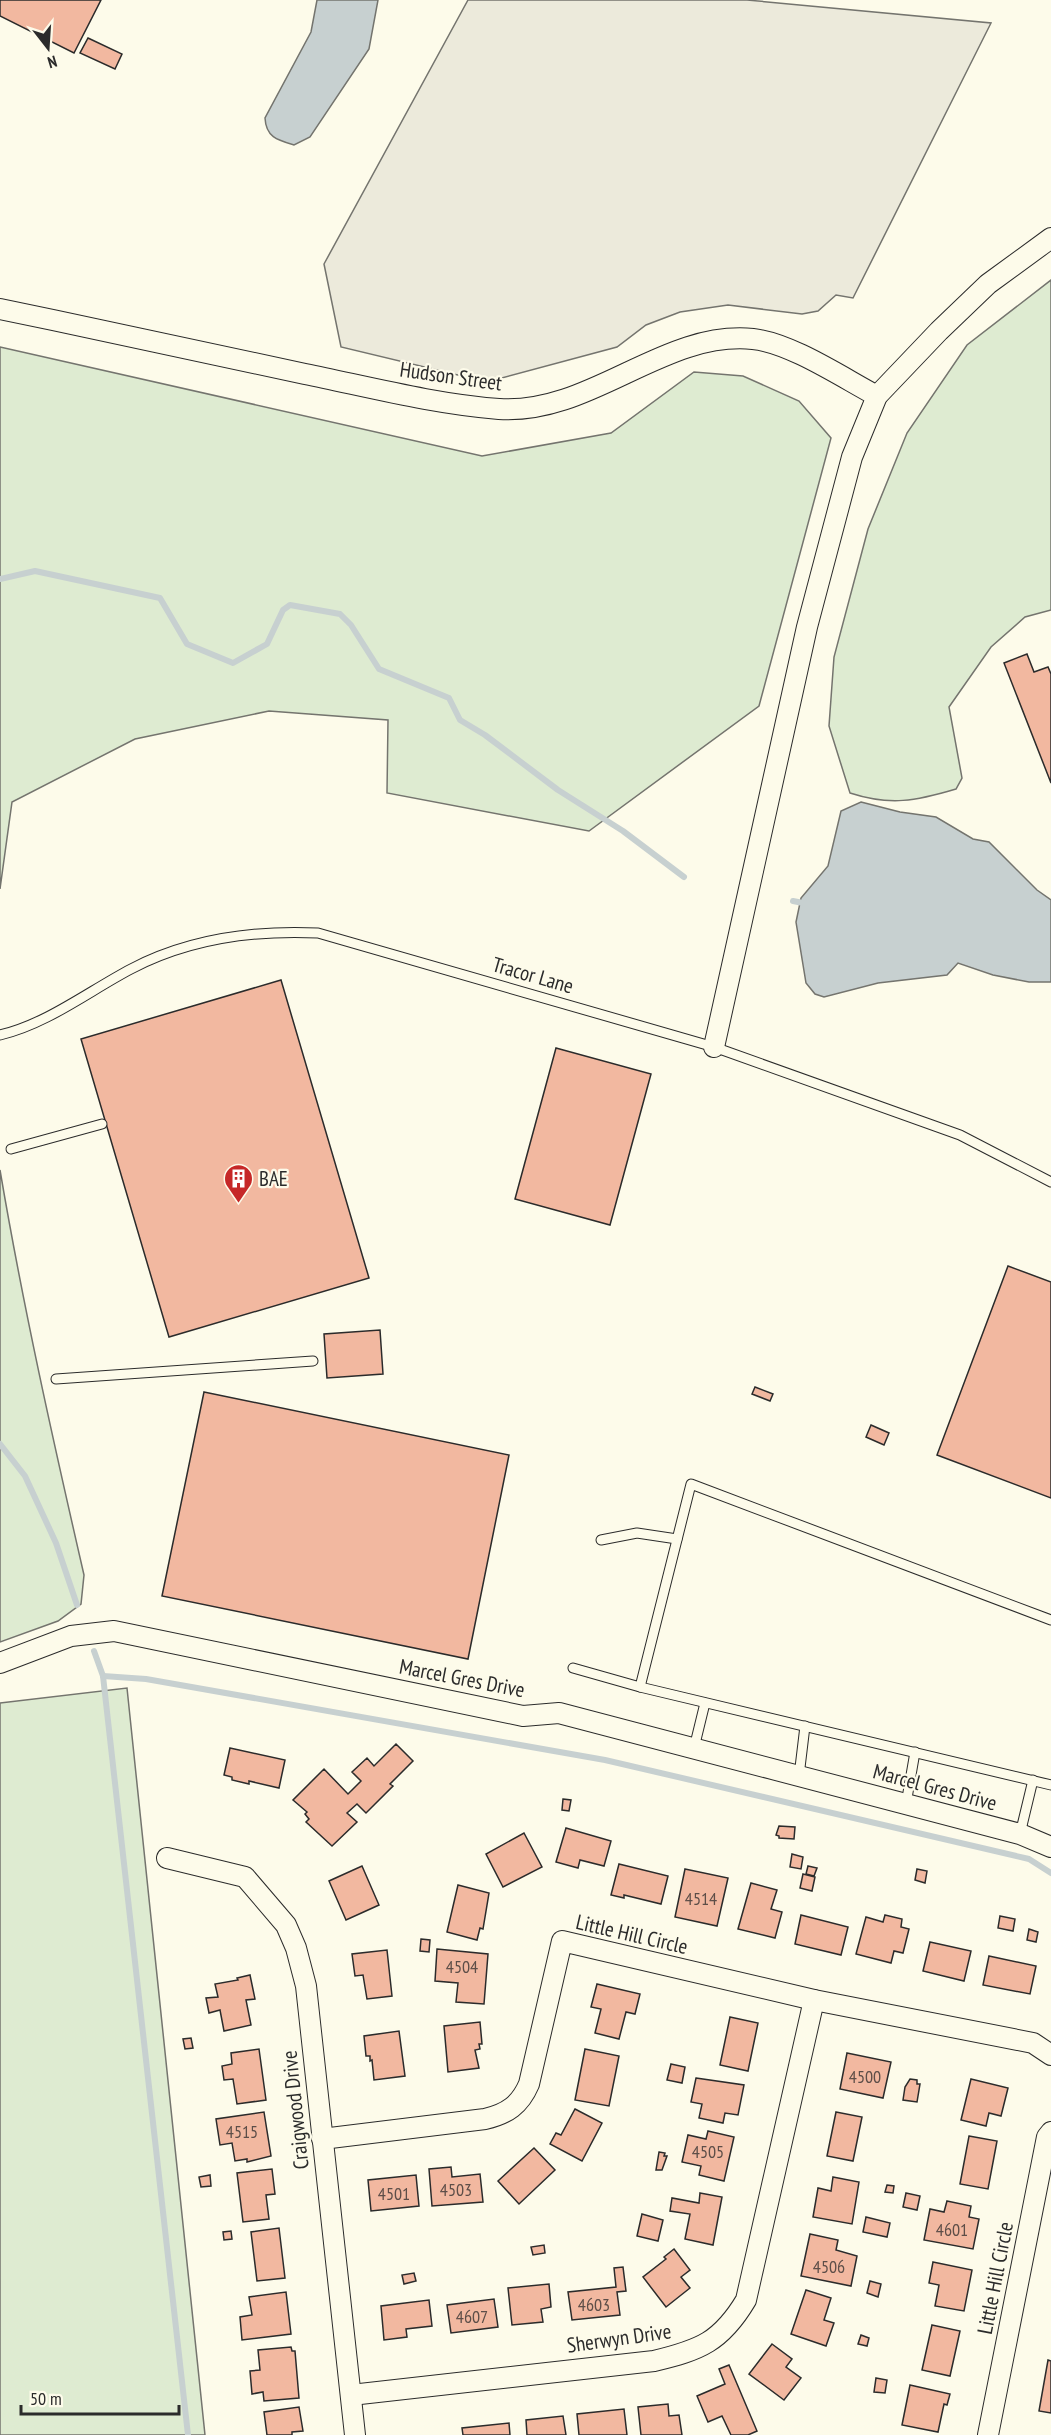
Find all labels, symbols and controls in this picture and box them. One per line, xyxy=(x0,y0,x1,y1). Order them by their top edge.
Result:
north arrow xyxy=(18,18,78,78)
text: N xyxy=(45,52,59,73)
street label: Hudson Street xyxy=(398,355,504,397)
street label: Tracor Lane xyxy=(489,951,577,999)
building icon: BAE xyxy=(222,1162,254,1204)
place label: BAE xyxy=(259,1165,288,1192)
street label: Marcel Gres Drive xyxy=(397,1653,527,1703)
street label: Marcel Gres Drive xyxy=(870,1758,1000,1816)
house number: 4514 xyxy=(685,1887,717,1910)
street label: Little Hill Circle xyxy=(573,1908,691,1960)
house number: 4504 xyxy=(446,1955,478,1978)
street label: Craigwood Drive xyxy=(275,2049,315,2171)
house number: 4500 xyxy=(849,2065,881,2088)
house number: 4515 xyxy=(226,2120,258,2143)
house number: 4505 xyxy=(692,2140,724,2163)
house number: 4503 xyxy=(440,2178,472,2201)
house number: 4501 xyxy=(378,2182,410,2205)
house number: 4601 xyxy=(936,2218,968,2241)
street label: Little Hill Circle xyxy=(971,2220,1019,2336)
house number: 4506 xyxy=(813,2255,845,2278)
house number: 4603 xyxy=(578,2293,610,2316)
house number: 4607 xyxy=(456,2305,488,2328)
street label: Sherwyn Drive xyxy=(565,2317,673,2359)
scale bar xyxy=(21,2378,178,2416)
text: 50 m xyxy=(30,2387,62,2410)

